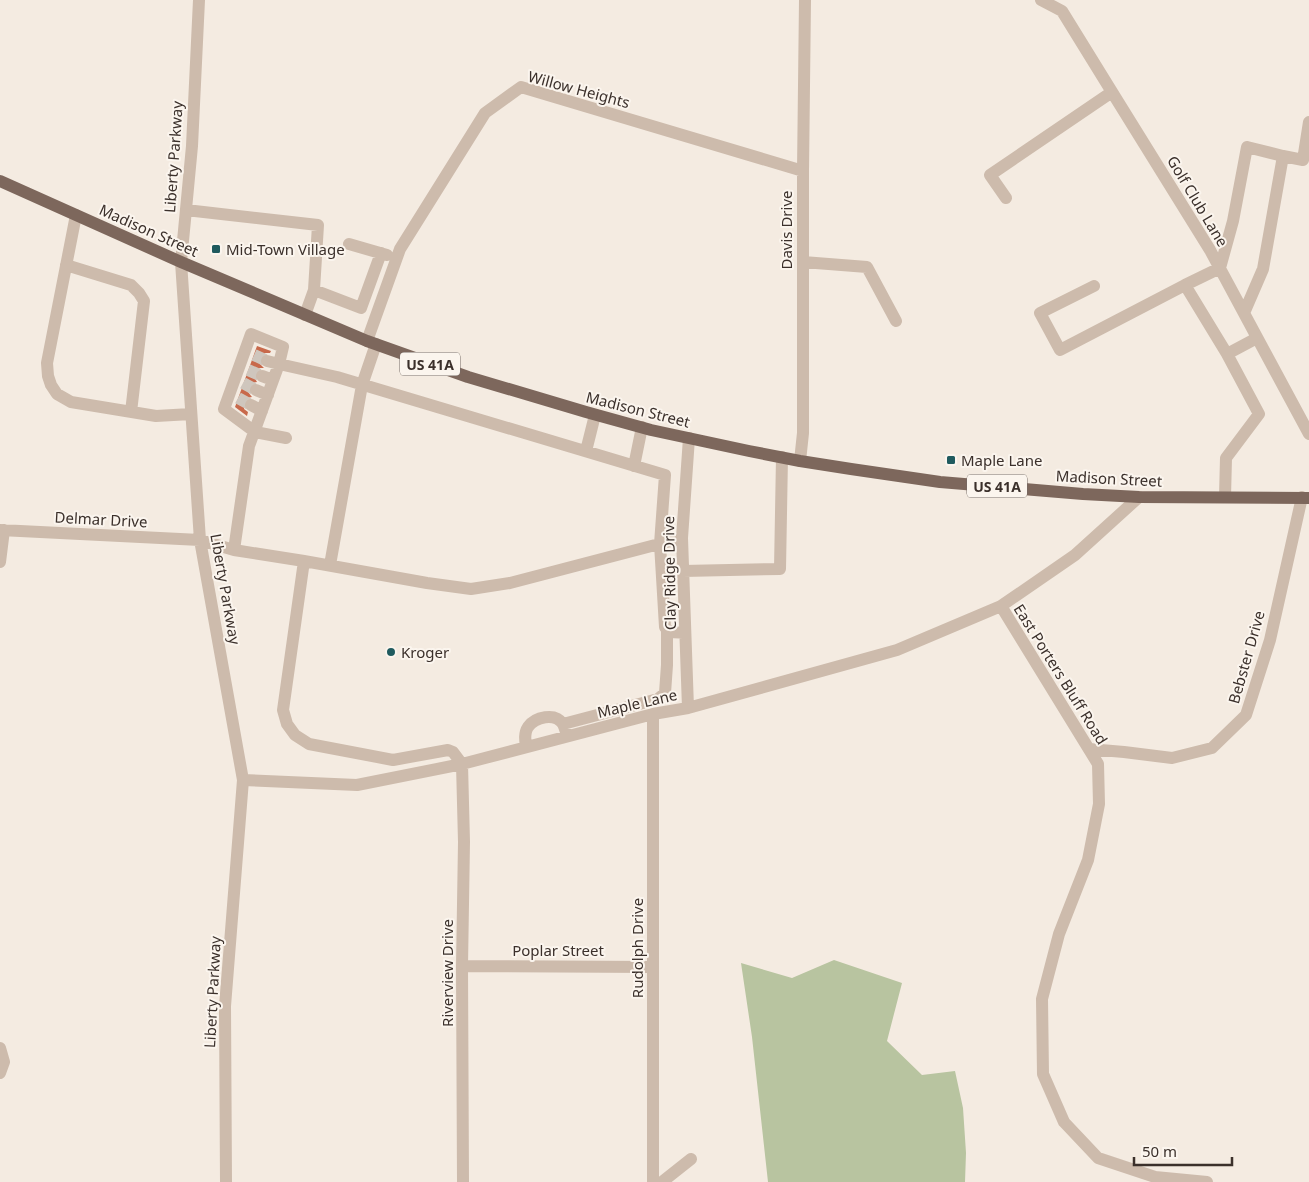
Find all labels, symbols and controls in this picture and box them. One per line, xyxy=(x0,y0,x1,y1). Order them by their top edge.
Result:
street label: Willow Heights xyxy=(526,66,632,112)
street label: Liberty Parkway xyxy=(159,100,187,214)
street label: Golf Club Lane xyxy=(1163,152,1233,250)
street label: Davis Drive xyxy=(776,190,796,270)
street label: Madison Street xyxy=(96,199,202,261)
place label: Mid-Town Village xyxy=(226,239,345,259)
marker: Mid-Town Village xyxy=(210,243,222,255)
road number: US 41A xyxy=(400,352,460,376)
street label: Madison Street xyxy=(584,386,693,432)
place label: Maple Lane xyxy=(961,450,1042,470)
marker: Maple Lane xyxy=(945,454,957,466)
street label: Madison Street xyxy=(1055,465,1163,491)
road number: US 41A xyxy=(967,474,1027,498)
street label: Delmar Drive xyxy=(54,507,148,531)
street label: Clay Ridge Drive xyxy=(658,516,680,630)
street label: Liberty Parkway xyxy=(206,532,246,646)
street label: East Porters Bluff Road xyxy=(1010,600,1112,748)
street label: Bebster Drive xyxy=(1223,608,1269,706)
place label: Kroger xyxy=(401,642,449,662)
marker: Kroger xyxy=(385,646,397,658)
street label: Maple Lane xyxy=(595,684,679,722)
street label: Rudolph Drive xyxy=(627,898,647,998)
street label: Riverview Drive xyxy=(437,919,457,1027)
street label: Liberty Parkway xyxy=(199,935,225,1049)
street label: Poplar Street xyxy=(512,940,604,960)
scale bar xyxy=(1134,1134,1232,1166)
text: 50 m xyxy=(1142,1141,1177,1161)

